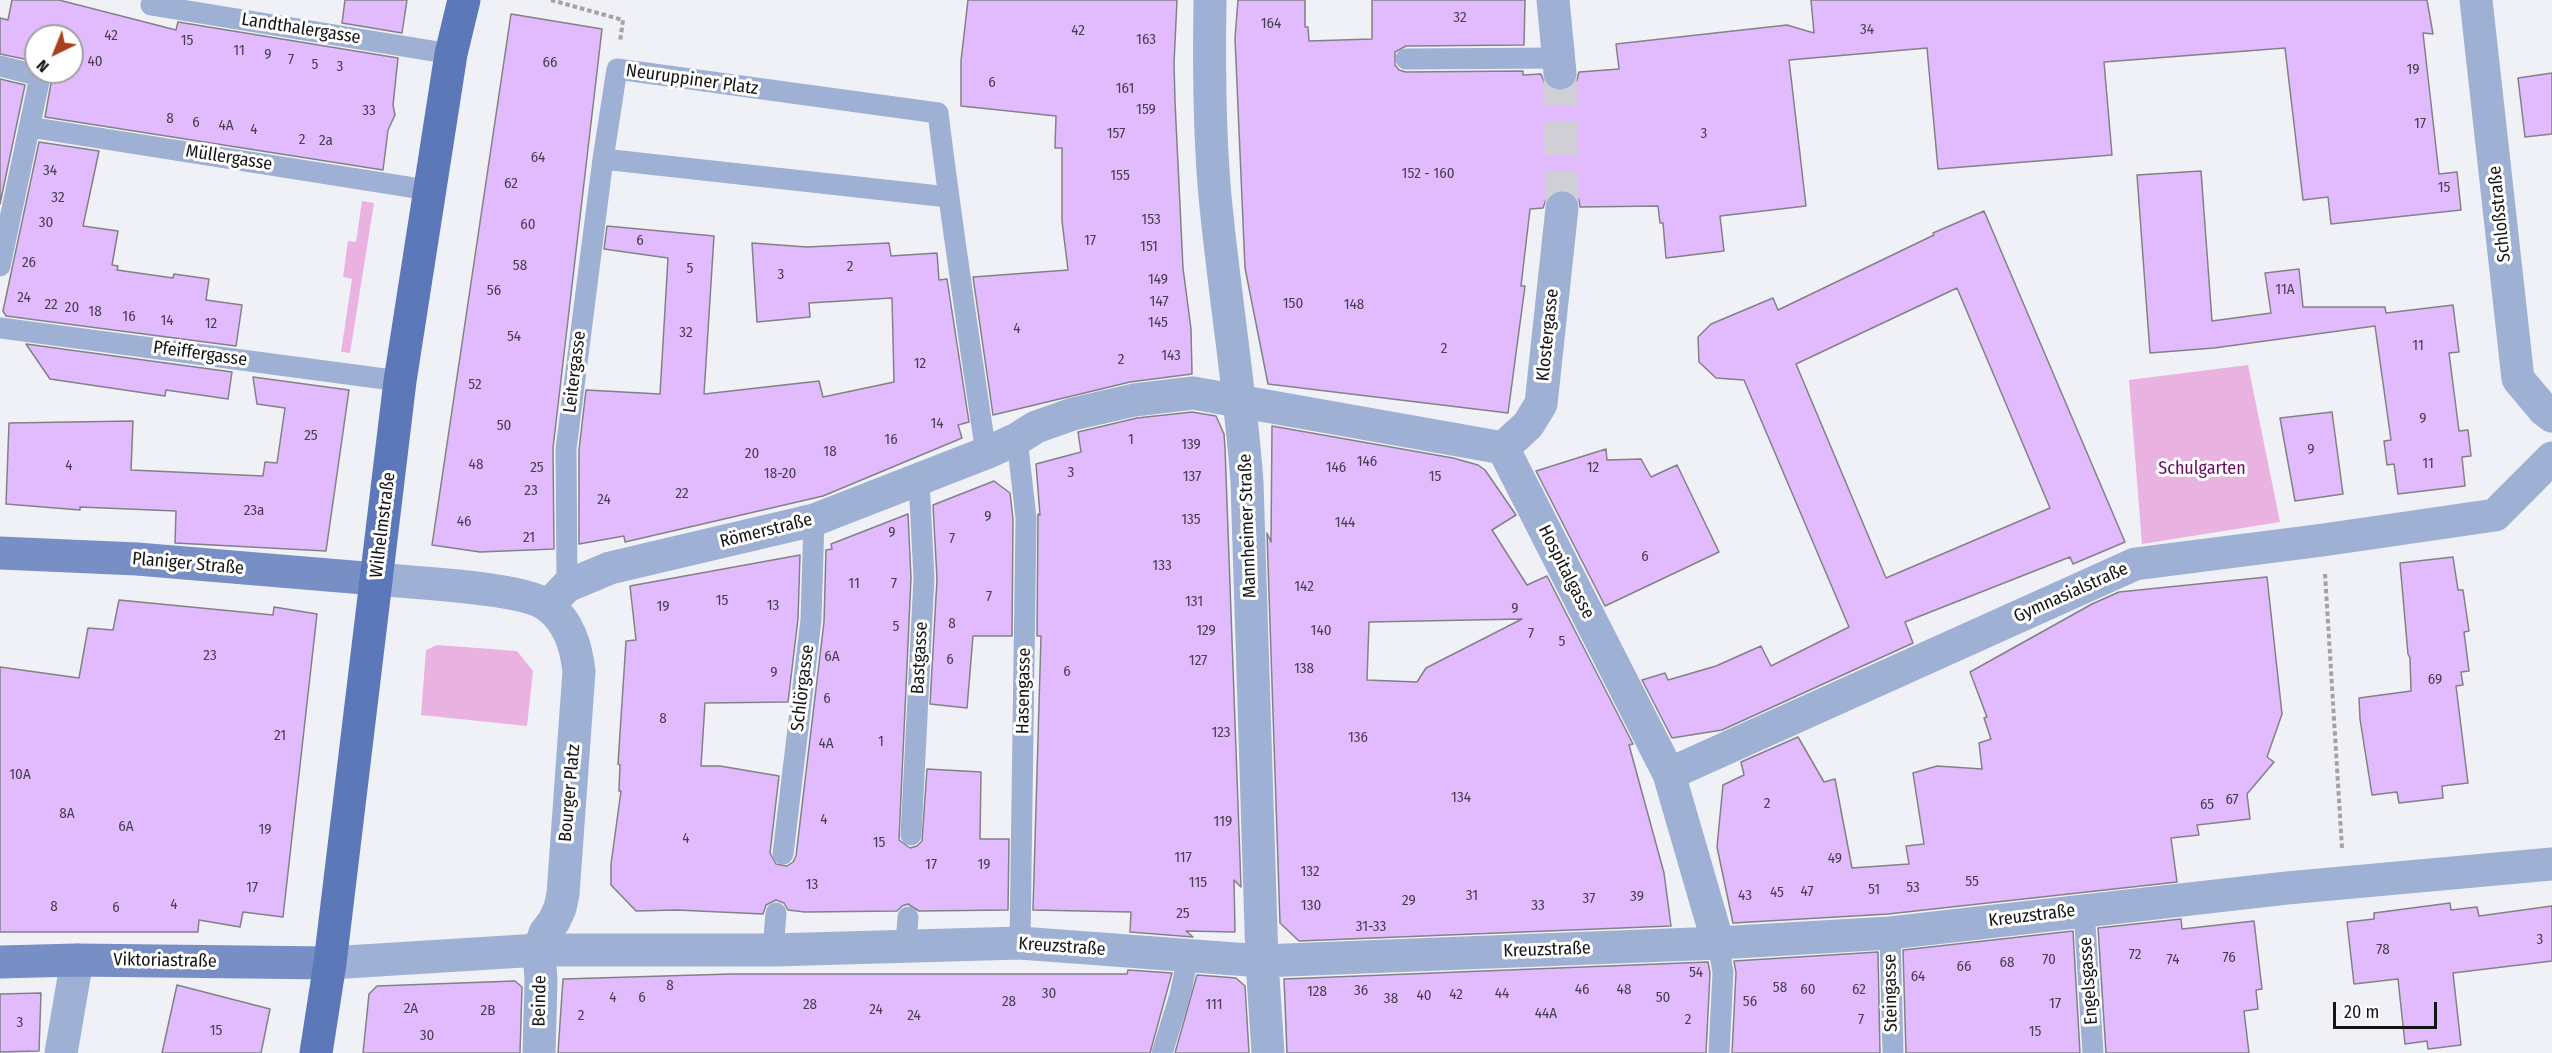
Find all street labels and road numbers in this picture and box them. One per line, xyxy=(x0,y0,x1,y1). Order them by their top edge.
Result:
street label: Landthalergasse xyxy=(240,9,362,49)
street label: Neuruppiner Platz xyxy=(625,60,759,100)
street label: Müllergasse xyxy=(184,140,274,176)
street label: Schloßstraße xyxy=(2484,165,2516,263)
street label: Klostergasse xyxy=(1532,288,1564,382)
street label: Leitergasse xyxy=(559,330,591,414)
street label: Pfeiffergasse xyxy=(152,337,248,371)
street label: Mannheimer Straße xyxy=(1235,453,1261,599)
street label: Wilhelmstraße xyxy=(366,471,400,579)
street label: Römerstraße xyxy=(718,509,814,553)
street label: Hospitalgasse xyxy=(1533,522,1599,622)
street label: Planiger Straße xyxy=(131,548,245,580)
street label: Gymnasialstraße xyxy=(2011,558,2131,628)
street label: Bastgasse xyxy=(907,621,933,695)
street label: Schlörgasse xyxy=(787,643,819,733)
street label: Hasengasse xyxy=(1012,648,1036,734)
street label: Bourger Platz xyxy=(555,743,585,843)
street label: Kreuzstraße xyxy=(1987,900,2077,932)
street label: Kreuzstraße xyxy=(1018,933,1106,961)
street label: Engelsgasse xyxy=(2075,936,2103,1026)
street label: Kreuzstraße xyxy=(1503,938,1591,962)
street label: Viktoriastraße xyxy=(113,949,217,973)
street label: Steingasse xyxy=(1880,954,1902,1032)
street label: Beinde xyxy=(529,975,551,1027)

